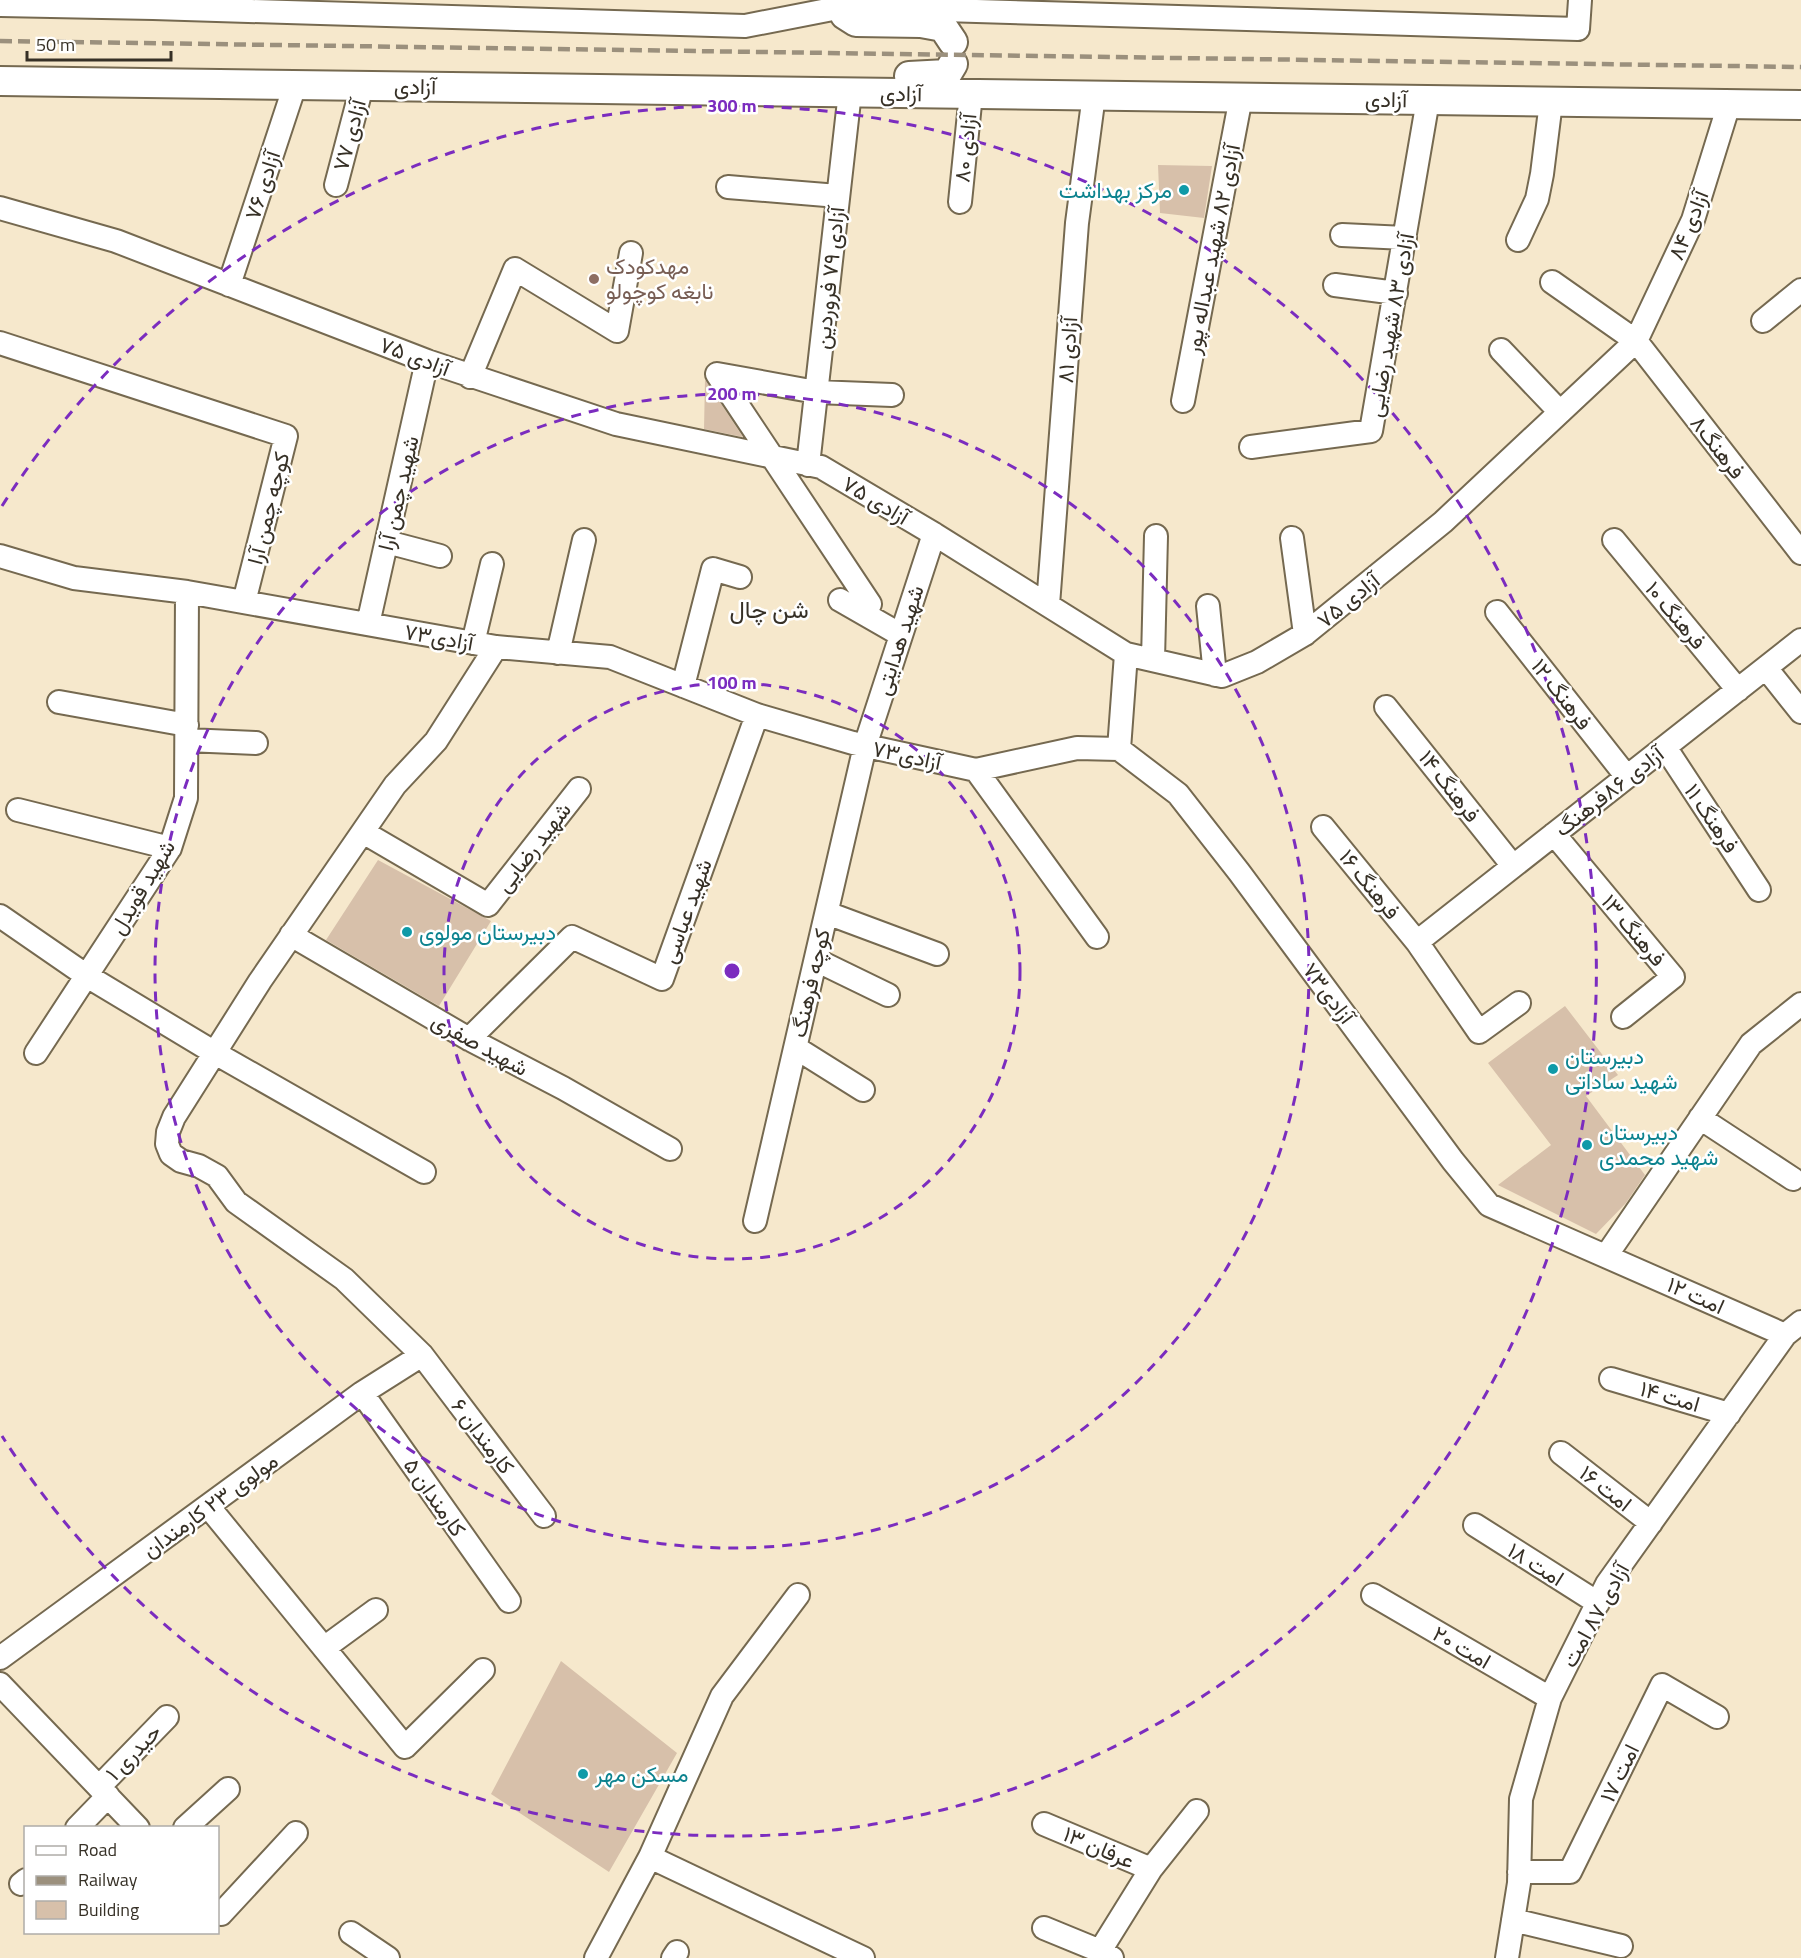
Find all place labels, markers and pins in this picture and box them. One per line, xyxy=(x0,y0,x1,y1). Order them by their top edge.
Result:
place label: مرکز بهداشت xyxy=(1059,173,1172,207)
marker: مرکز بهداشت xyxy=(1177,183,1191,197)
place label: مهدکودک نابغه کوچولو xyxy=(606,249,714,308)
marker: مهدکودک نابغه کوچولو xyxy=(587,272,601,286)
place label: دبیرستان مولوی xyxy=(419,915,556,949)
marker: دبیرستان مولوی xyxy=(400,925,414,939)
centre of rings xyxy=(722,961,742,981)
place label: دبیرستان شهید ساداتی xyxy=(1565,1039,1678,1098)
marker: دبیرستان شهید ساداتی xyxy=(1546,1062,1560,1076)
place label: دبیرستان شهید محمدی xyxy=(1599,1115,1718,1174)
marker: دبیرستان شهید محمدی xyxy=(1580,1138,1594,1152)
place label: مسکن مهر xyxy=(594,1757,688,1791)
marker: مسکن مهر xyxy=(576,1767,590,1781)

